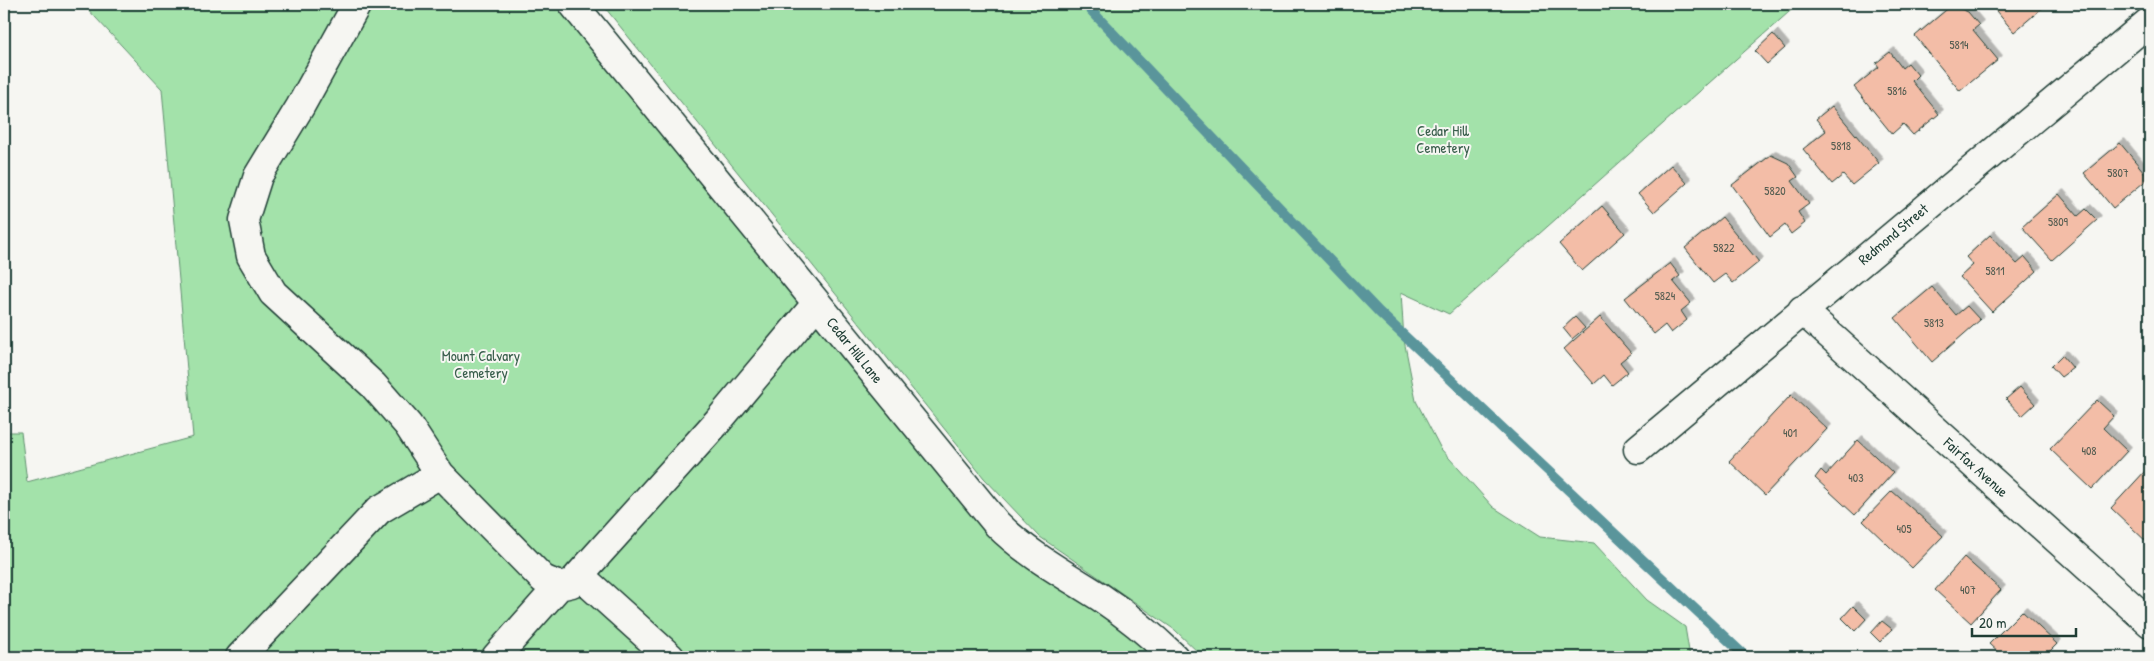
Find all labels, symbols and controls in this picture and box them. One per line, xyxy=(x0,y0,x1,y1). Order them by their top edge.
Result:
house number: 5814 xyxy=(1949,36,1969,53)
house number: 5816 xyxy=(1887,82,1907,99)
park label: Cedar Hill Cemetery xyxy=(1416,120,1470,158)
house number: 5818 xyxy=(1831,137,1851,154)
house number: 5807 xyxy=(2107,164,2129,181)
house number: 5820 xyxy=(1764,182,1786,199)
street label: Redmond Street xyxy=(1853,198,1933,270)
house number: 5809 xyxy=(2048,213,2069,230)
house number: 5822 xyxy=(1713,239,1735,256)
house number: 5811 xyxy=(1986,262,2004,279)
house number: 5824 xyxy=(1655,287,1676,304)
street label: Cedar Hill Lane xyxy=(822,312,888,388)
house number: 5813 xyxy=(1924,314,1944,331)
park label: Mount Calvary Cemetery xyxy=(442,345,520,383)
house number: 401 xyxy=(1783,424,1797,441)
street label: Fairfax Avenue xyxy=(1938,432,2013,502)
house number: 408 xyxy=(2081,442,2097,459)
house number: 403 xyxy=(1848,469,1864,486)
house number: 405 xyxy=(1897,520,1911,537)
house number: 407 xyxy=(1960,581,1976,598)
scale bar xyxy=(1972,606,2075,638)
text: 20 m xyxy=(1979,612,2006,633)

